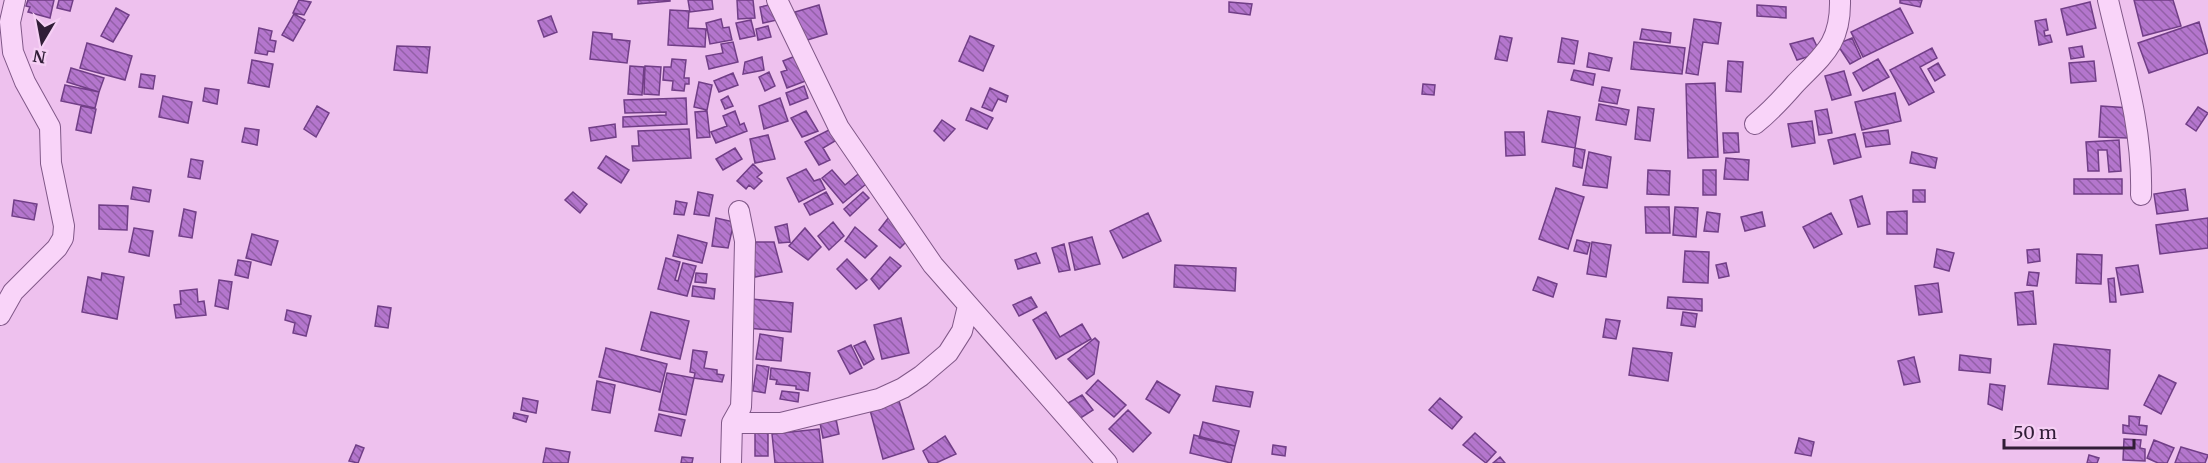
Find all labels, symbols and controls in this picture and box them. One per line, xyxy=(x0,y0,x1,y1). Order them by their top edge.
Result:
north arrow xyxy=(12,12,72,72)
text: N xyxy=(31,46,47,68)
scale bar xyxy=(2004,412,2134,450)
text: 50 m xyxy=(2013,421,2057,444)

